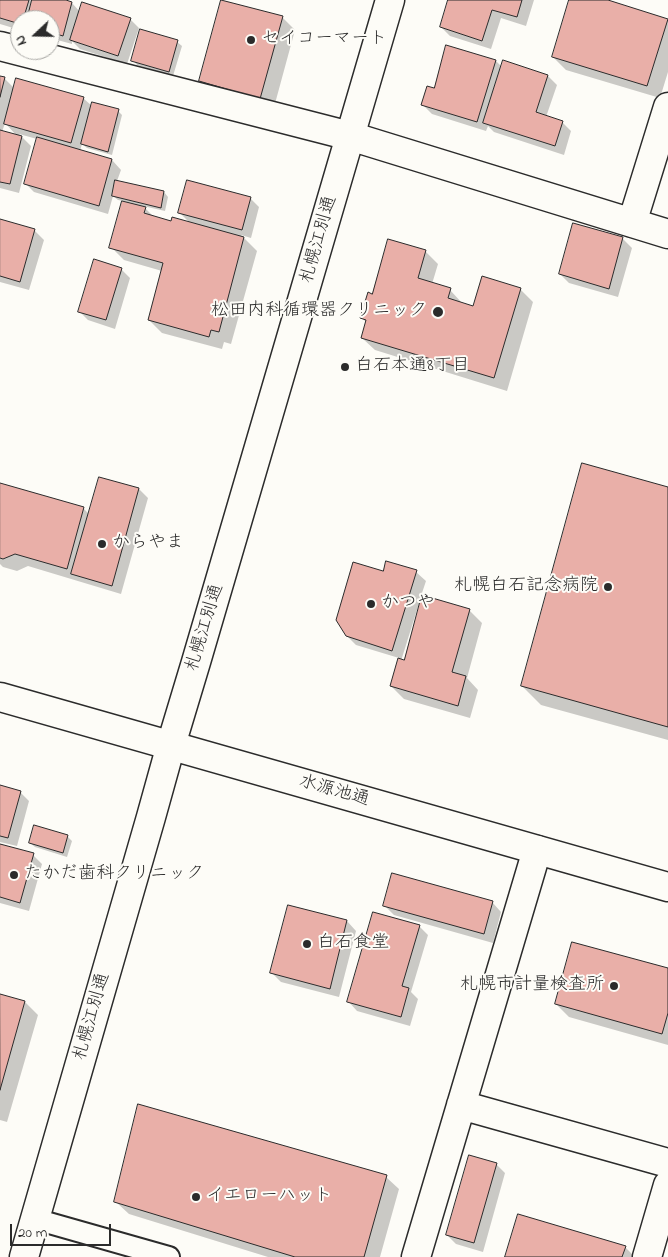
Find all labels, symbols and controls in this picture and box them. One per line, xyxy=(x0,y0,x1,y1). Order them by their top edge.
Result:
north arrow xyxy=(10,10,60,60)
place label: セイコーマート xyxy=(261,29,387,51)
text: N xyxy=(10,32,33,48)
marker: セイコーマート xyxy=(245,34,257,46)
street label: 札幌江別通 xyxy=(297,194,343,286)
place label: 松田内科循環器クリニック xyxy=(211,301,427,323)
marker: 松田内科循環器クリニック xyxy=(431,305,445,319)
place label: 白石本通8丁目 xyxy=(355,356,470,378)
marker: 白石本通8丁目 xyxy=(339,361,351,373)
place label: からやま xyxy=(112,533,184,555)
marker: からやま xyxy=(96,538,108,550)
place label: 札幌白石記念病院 xyxy=(454,576,598,598)
marker: 札幌白石記念病院 xyxy=(602,581,614,593)
street label: 札幌江別通 xyxy=(183,582,229,674)
place label: かつや xyxy=(381,593,435,615)
marker: かつや xyxy=(365,598,377,610)
street label: 水源池通 xyxy=(296,772,372,812)
place label: たかだ歯科クリニック xyxy=(24,864,204,886)
marker: たかだ歯科クリニック xyxy=(8,869,20,881)
place label: 白石食堂 xyxy=(317,933,389,955)
marker: 白石食堂 xyxy=(301,938,313,950)
street label: 札幌江別通 xyxy=(70,971,116,1063)
place label: 札幌市計量検査所 xyxy=(460,975,604,997)
marker: 札幌市計量検査所 xyxy=(608,980,620,992)
place label: イエローハット xyxy=(206,1186,332,1208)
marker: イエローハット xyxy=(190,1191,202,1203)
scale bar xyxy=(12,1214,114,1246)
text: 20 m xyxy=(18,1222,47,1244)

